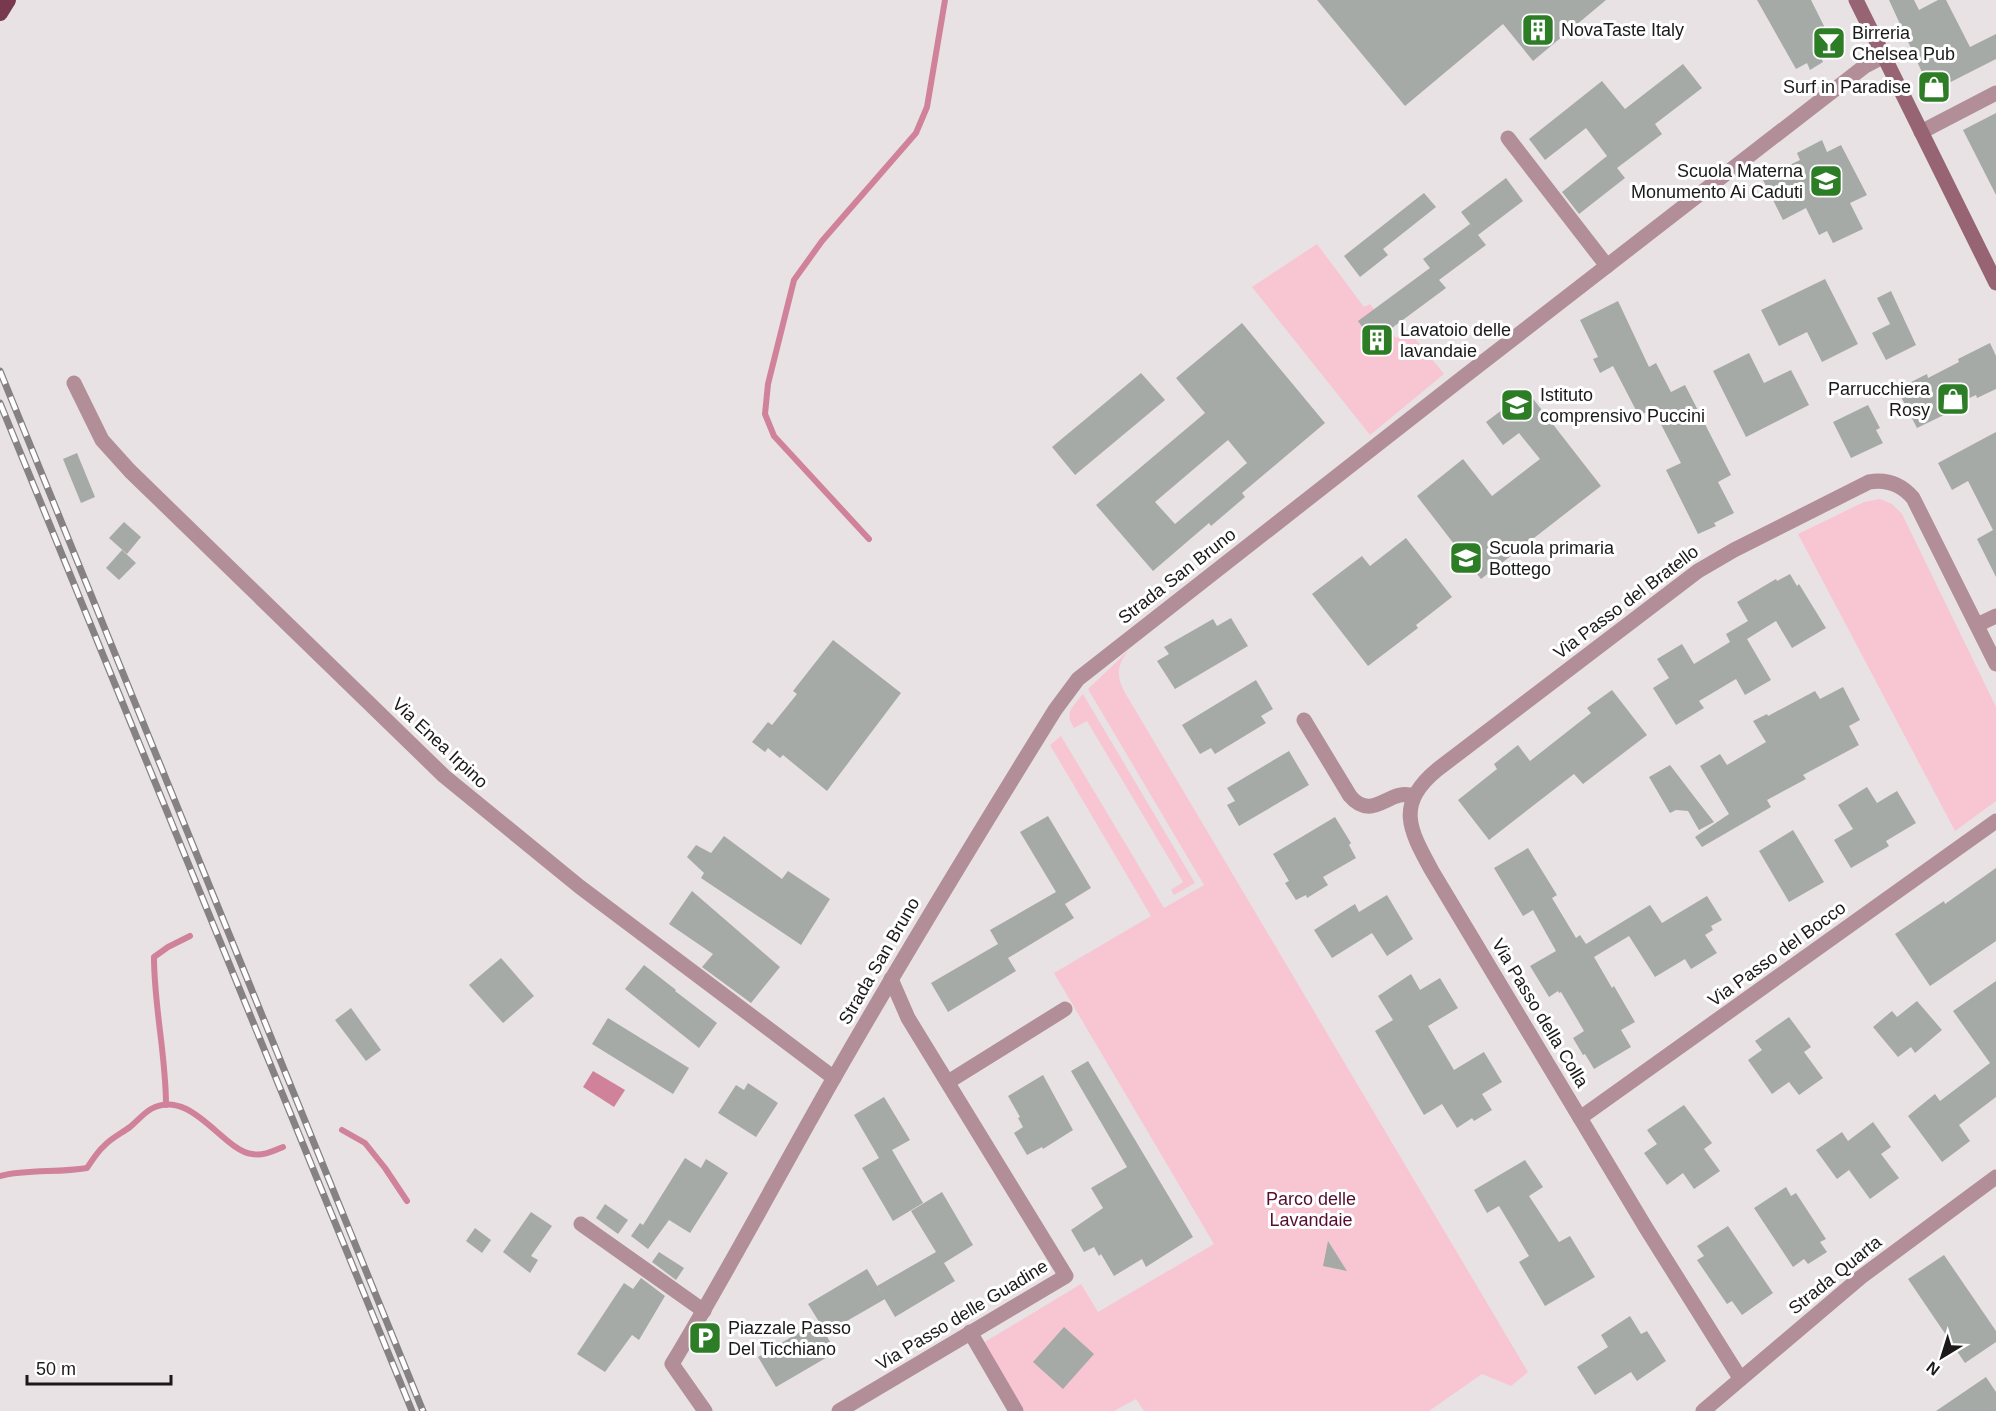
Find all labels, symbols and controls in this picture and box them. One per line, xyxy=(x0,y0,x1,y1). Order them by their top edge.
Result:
building icon: NovaTaste Italy xyxy=(1520,12,1556,48)
place label: NovaTaste Italy xyxy=(1561,20,1684,40)
place label: Birreria Chelsea Pub xyxy=(1852,23,1955,64)
bar icon: Birreria Chelsea Pub xyxy=(1811,25,1847,61)
shop icon: Surf in Paradise xyxy=(1916,69,1952,105)
place label: Surf in Paradise xyxy=(1783,77,1911,97)
place label: Scuola Materna Monumento Ai Caduti xyxy=(1631,161,1804,202)
school or university icon: Scuola Materna Monumento Ai Caduti xyxy=(1808,163,1844,199)
place label: Lavatoio delle lavandaie xyxy=(1400,320,1511,361)
building icon: Lavatoio delle lavandaie xyxy=(1359,322,1395,358)
place label: Parrucchiera Rosy xyxy=(1828,379,1931,420)
shop icon: Parrucchiera Rosy xyxy=(1935,381,1971,417)
place label: Istituto comprensivo Puccini xyxy=(1540,385,1705,426)
school or university icon: Istituto comprensivo Puccini xyxy=(1499,387,1535,423)
street label: Strada San Bruno xyxy=(1114,524,1240,628)
place label: Scuola primaria Bottego xyxy=(1489,538,1615,579)
school or university icon: Scuola primaria Bottego xyxy=(1448,540,1484,576)
street label: Via Passo del Bratello xyxy=(1550,541,1702,663)
street label: Via Enea Irpino xyxy=(388,694,492,792)
street label: Strada San Bruno xyxy=(835,894,923,1028)
street label: Via Passo del Bocco xyxy=(1704,897,1850,1011)
street label: Via Passo della Colla xyxy=(1488,935,1593,1092)
park label: Parco delle Lavandaie xyxy=(1266,1189,1356,1230)
street label: Strada Quarta xyxy=(1785,1231,1886,1318)
street label: Via Passo delle Guadine xyxy=(872,1256,1052,1374)
place label: Piazzale Passo Del Ticchiano xyxy=(728,1318,851,1359)
parking icon: Piazzale Passo Del Ticchiano xyxy=(687,1320,723,1356)
north arrow xyxy=(1912,1327,1972,1387)
scale bar xyxy=(27,1348,171,1386)
text: N xyxy=(1923,1358,1943,1379)
text: 50 m xyxy=(36,1359,76,1379)

